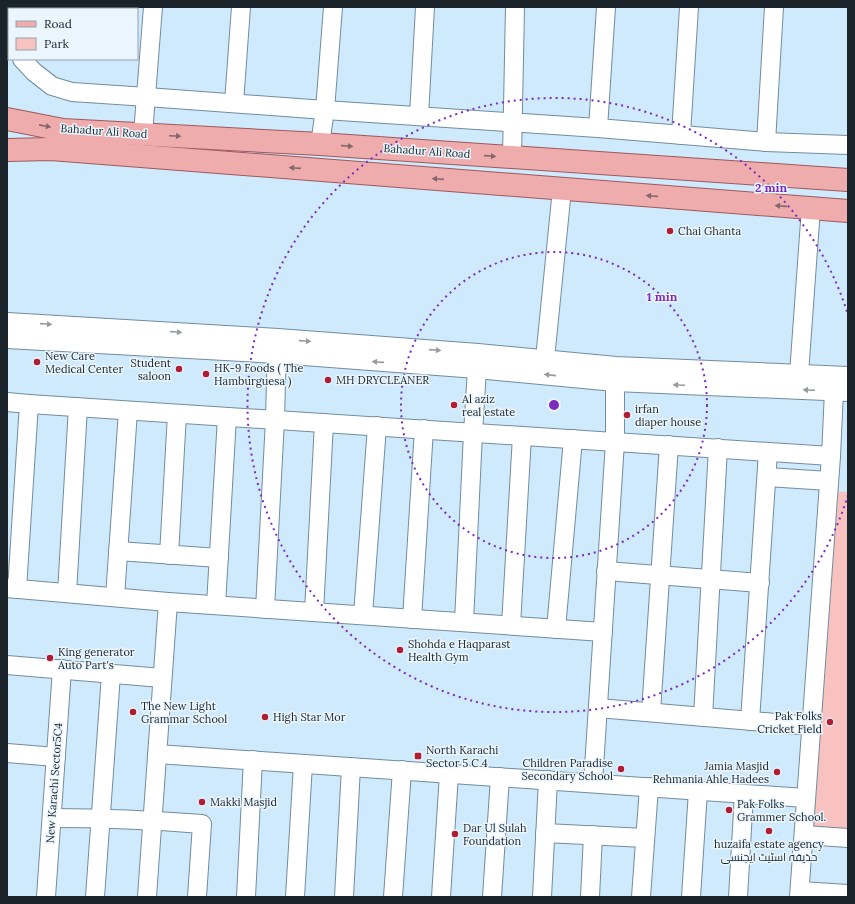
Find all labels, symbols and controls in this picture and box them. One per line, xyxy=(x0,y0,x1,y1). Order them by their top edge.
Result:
legend xyxy=(8,8,138,60)
text: Road xyxy=(44,16,72,31)
text: Park xyxy=(44,36,70,51)
street label: Bahadur Ali Road xyxy=(60,121,148,141)
one-way arrow xyxy=(39,124,51,130)
one-way arrow xyxy=(169,133,182,139)
street label: Bahadur Ali Road xyxy=(383,141,471,161)
one-way arrow xyxy=(341,142,353,149)
one-way arrow xyxy=(484,152,496,159)
one-way arrow xyxy=(289,165,301,172)
one-way arrow xyxy=(432,176,444,183)
text: 2 min xyxy=(755,180,787,195)
one-way arrow xyxy=(646,192,658,199)
one-way arrow xyxy=(775,202,787,209)
place label: Chai Ghanta xyxy=(678,224,741,238)
marker: Chai Ghanta xyxy=(665,226,675,236)
text: 1 min xyxy=(647,289,678,304)
one-way arrow xyxy=(40,321,53,327)
one-way arrow xyxy=(170,329,182,336)
one-way arrow xyxy=(299,337,311,344)
one-way arrow xyxy=(429,347,441,354)
place label: New Care Medical Center xyxy=(45,349,123,376)
place label: Student saloon xyxy=(131,356,172,383)
marker: New Care Medical Center xyxy=(32,357,42,367)
one-way arrow xyxy=(372,358,384,365)
place label: HK-9 Foods ( The Hamburguesa ) xyxy=(214,361,303,389)
marker: Student saloon xyxy=(174,364,184,374)
marker: HK-9 Foods ( The Hamburguesa ) xyxy=(201,369,211,379)
one-way arrow xyxy=(544,372,556,379)
place label: MH DRYCLEANER xyxy=(336,373,429,387)
marker: MH DRYCLEANER xyxy=(323,375,333,385)
one-way arrow xyxy=(673,381,685,388)
one-way arrow xyxy=(803,387,815,394)
place label: Al aziz real estate xyxy=(461,392,515,419)
centre of rings xyxy=(547,398,561,412)
marker: Al aziz real estate xyxy=(449,400,459,410)
place label: irfan diaper house xyxy=(635,402,701,429)
marker: irfan diaper house xyxy=(622,410,632,420)
place label: Shohda e Haqparast Health Gym xyxy=(408,637,511,664)
place label: King generator Auto Part's xyxy=(57,645,135,672)
marker: Shohda e Haqparast Health Gym xyxy=(395,645,405,655)
marker: King generator Auto Part's xyxy=(45,653,55,663)
place label: The New Light Grammar School xyxy=(141,699,227,726)
marker: The New Light Grammar School xyxy=(128,707,138,717)
place label: Pak Folks Cricket Field xyxy=(757,709,822,736)
place label: High Star Mor xyxy=(273,710,346,724)
marker: High Star Mor xyxy=(260,712,270,722)
marker: Pak Folks Cricket Field xyxy=(825,717,835,727)
street label: New Karachi Sector5C4 xyxy=(43,722,65,844)
place label: North Karachi Sector 5 C 4 xyxy=(426,743,498,770)
marker: North Karachi Sector 5 C 4 xyxy=(413,751,423,761)
place label: Children Paradise Secondary School xyxy=(522,756,613,783)
place label: Jamia Masjid Rehmania Ahle Hadees xyxy=(653,759,769,786)
marker: Children Paradise Secondary School xyxy=(616,764,626,774)
marker: Jamia Masjid Rehmania Ahle Hadees xyxy=(772,767,782,777)
place label: Makki Masjid xyxy=(210,795,277,809)
marker: Makki Masjid xyxy=(197,797,207,807)
place label: Pak Folks Grammer School. xyxy=(737,797,826,824)
marker: Pak Folks Grammer School. xyxy=(724,805,734,815)
place label: Dar Ul Sulah Foundation xyxy=(463,821,527,848)
marker: huzaifa estate agency حذیفہ اسٹیٹ ایجنسی xyxy=(764,826,774,836)
marker: Dar Ul Sulah Foundation xyxy=(450,829,460,839)
place label: huzaifa estate agency حذیفہ اسٹیٹ ایجنسی xyxy=(714,837,824,864)

